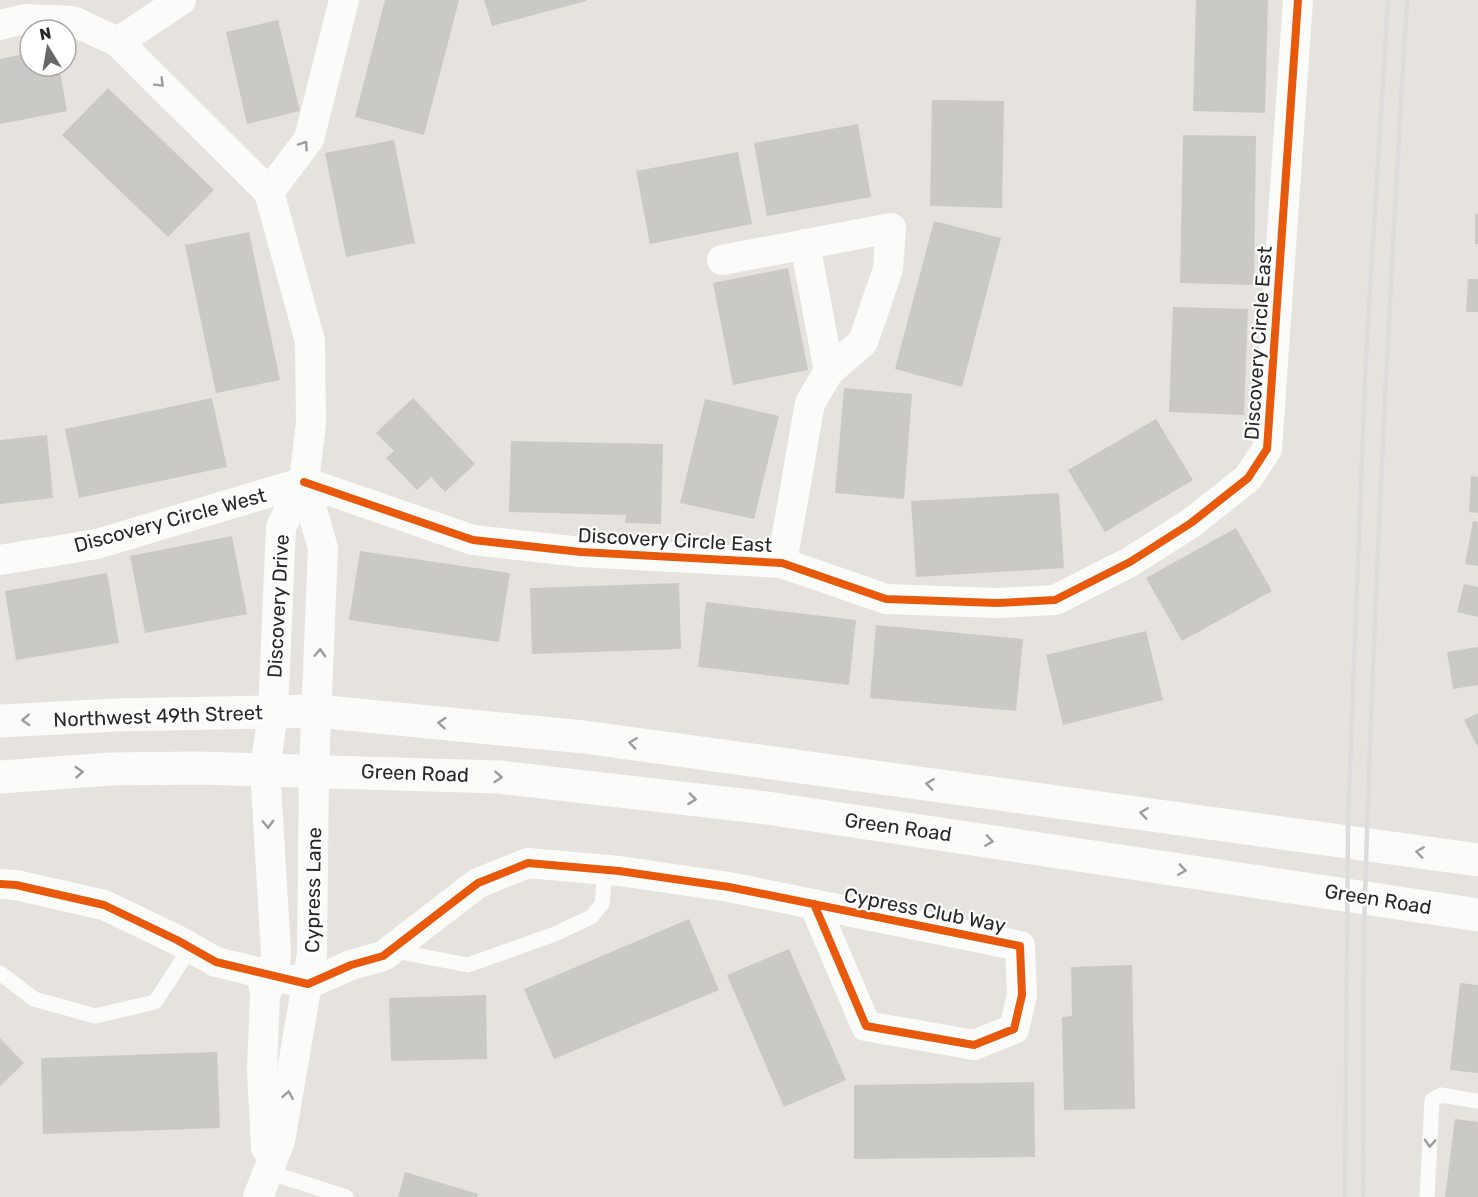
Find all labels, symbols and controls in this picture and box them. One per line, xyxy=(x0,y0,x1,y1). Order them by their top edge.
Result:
north arrow xyxy=(18,18,78,78)
text: N xyxy=(38,23,53,44)
one-way arrow xyxy=(152,75,163,86)
one-way arrow xyxy=(297,141,308,152)
street label: Discovery Circle East xyxy=(1239,245,1277,441)
street label: Discovery Circle West xyxy=(71,483,269,557)
street label: Discovery Circle East xyxy=(577,523,773,557)
street label: Discovery Drive xyxy=(262,533,294,679)
one-way arrow xyxy=(314,649,327,658)
street label: Northwest 49th Street xyxy=(53,700,263,732)
one-way arrow xyxy=(22,713,31,726)
one-way arrow xyxy=(438,717,447,730)
one-way arrow xyxy=(628,738,637,750)
street label: Green Road xyxy=(361,759,469,787)
one-way arrow xyxy=(75,765,84,778)
one-way arrow xyxy=(494,770,503,783)
one-way arrow xyxy=(925,778,934,790)
one-way arrow xyxy=(688,792,697,805)
one-way arrow xyxy=(1139,807,1148,819)
street label: Green Road xyxy=(843,808,953,846)
one-way arrow xyxy=(261,820,274,829)
street label: Cypress Lane xyxy=(300,827,326,953)
one-way arrow xyxy=(984,834,994,847)
one-way arrow xyxy=(1416,846,1425,858)
one-way arrow xyxy=(1177,863,1187,875)
street label: Green Road xyxy=(1323,879,1433,919)
street label: Cypress Club Way xyxy=(842,883,1008,937)
one-way arrow xyxy=(281,1091,294,1101)
one-way arrow xyxy=(1423,1139,1436,1148)

